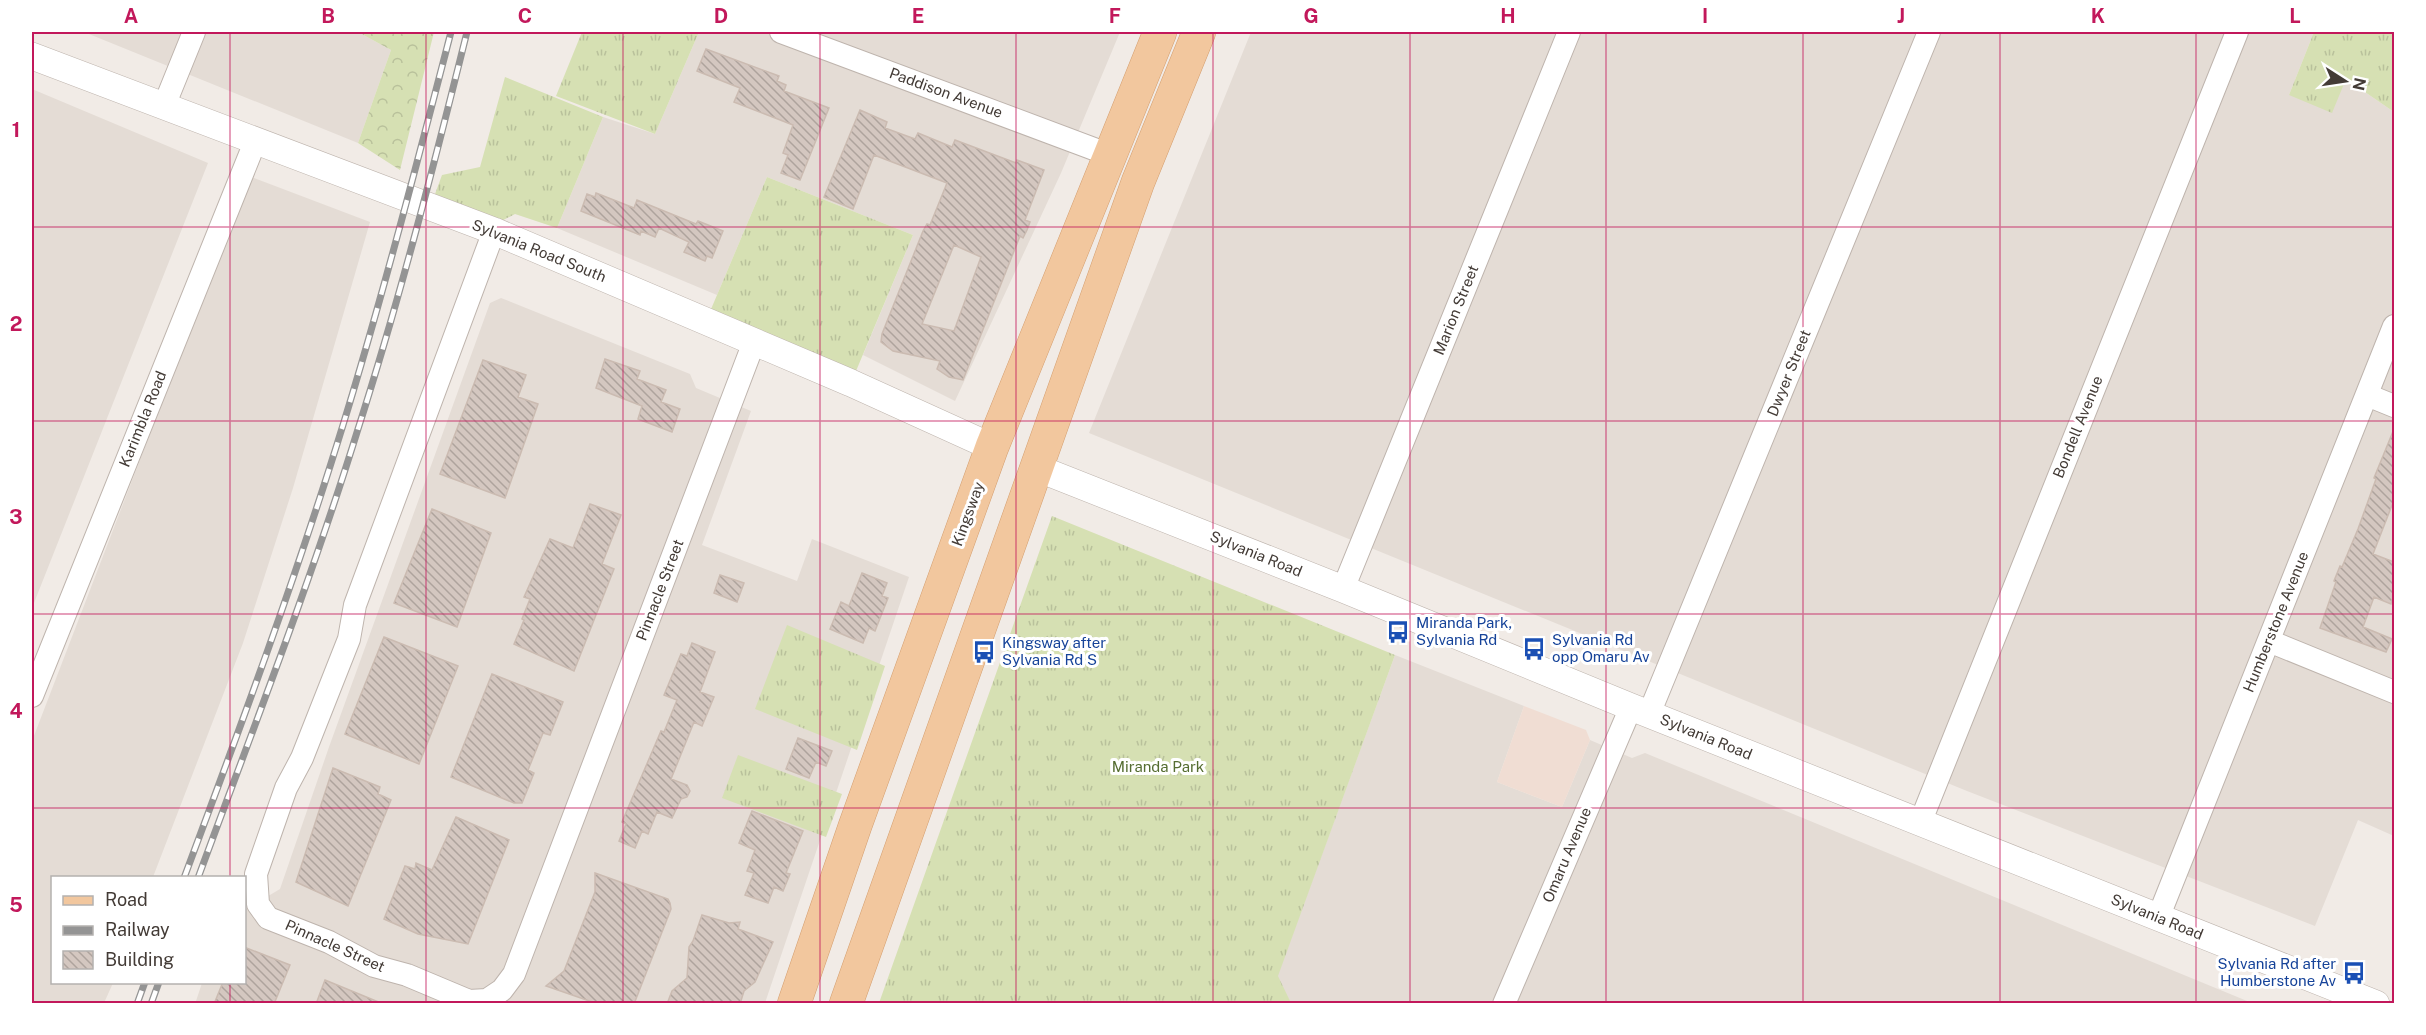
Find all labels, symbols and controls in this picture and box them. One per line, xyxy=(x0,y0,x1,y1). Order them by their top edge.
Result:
text: A xyxy=(124,4,138,28)
text: B xyxy=(321,4,335,28)
text: C xyxy=(518,4,532,28)
text: D xyxy=(714,4,728,28)
text: E xyxy=(912,4,924,28)
text: F xyxy=(1109,4,1121,28)
text: G xyxy=(1303,4,1319,28)
text: H xyxy=(1500,4,1516,28)
text: I xyxy=(1702,4,1708,28)
text: J xyxy=(1897,4,1905,28)
text: K xyxy=(2091,4,2105,28)
text: L xyxy=(2289,4,2301,28)
north arrow xyxy=(2315,51,2375,111)
street label: Paddison Avenue xyxy=(887,64,1005,121)
text: N xyxy=(2349,76,2370,92)
text: 1 xyxy=(12,118,20,142)
street label: Sylvania Road South xyxy=(470,216,609,285)
street label: Marion Street xyxy=(1430,262,1481,357)
text: 2 xyxy=(10,312,22,336)
street label: Dwyer Street xyxy=(1763,327,1814,419)
street label: Karimbla Road xyxy=(116,368,170,469)
street label: Bondell Avenue xyxy=(2049,373,2106,480)
street label: Kingsway xyxy=(948,479,987,548)
text: 3 xyxy=(9,505,23,529)
street label: Sylvania Road xyxy=(1208,527,1305,580)
street label: Pinnacle Street xyxy=(632,537,687,643)
street label: Humberstone Avenue xyxy=(2240,549,2312,695)
place label: Miranda Park, Sylvania Rd xyxy=(1416,614,1512,648)
bus stop icon: Miranda Park, Sylvania Rd xyxy=(1385,619,1411,645)
place label: Sylvania Rd opp Omaru Av xyxy=(1552,631,1650,665)
place label: Kingsway after Sylvania Rd S xyxy=(1002,634,1106,668)
bus stop icon: Sylvania Rd opp Omaru Av xyxy=(1521,636,1547,662)
bus stop icon: Kingsway after Sylvania Rd S xyxy=(971,639,997,665)
text: 4 xyxy=(9,699,23,723)
street label: Sylvania Road xyxy=(1658,710,1755,763)
park label: Miranda Park xyxy=(1112,758,1204,775)
street label: Omaru Avenue xyxy=(1539,805,1594,905)
legend xyxy=(51,876,246,984)
text: Road xyxy=(105,889,148,910)
street label: Sylvania Road xyxy=(2109,890,2206,943)
text: 5 xyxy=(9,893,23,917)
street label: Pinnacle Street xyxy=(283,916,388,975)
text: Railway xyxy=(105,919,170,940)
text: Building xyxy=(105,949,174,970)
place label: Sylvania Rd after Humberstone Av xyxy=(2218,955,2336,989)
bus stop icon: Sylvania Rd after Humberstone Av xyxy=(2341,960,2367,986)

